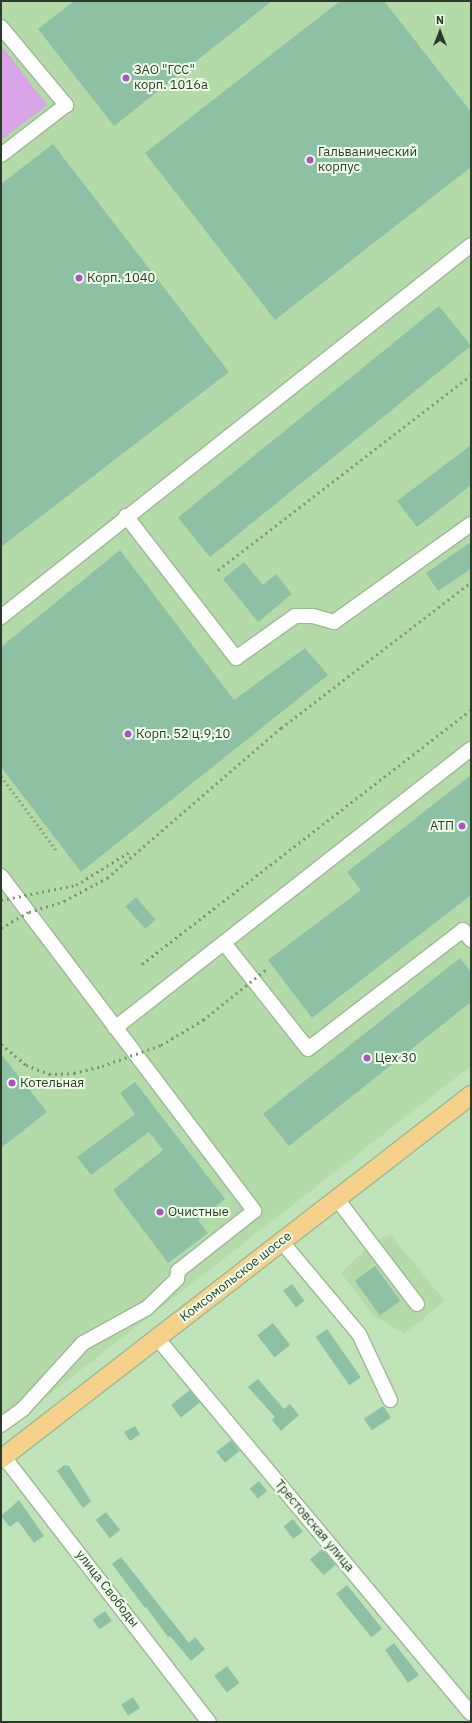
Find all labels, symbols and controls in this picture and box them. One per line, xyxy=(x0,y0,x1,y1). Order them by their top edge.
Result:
north arrow xyxy=(420,12,460,52)
text: N xyxy=(436,13,444,27)
place label: ЗАО "ГСС" корп. 1016а xyxy=(134,63,208,94)
marker: ЗАО "ГСС" корп. 1016а xyxy=(121,73,131,83)
place label: Гальванический корпус xyxy=(318,145,417,176)
marker: Гальванический корпус xyxy=(305,155,315,165)
place label: Корп. 1040 xyxy=(87,270,155,286)
marker: Корп. 1040 xyxy=(74,273,84,283)
place label: Корп. 52 ц.9,10 xyxy=(136,726,230,742)
marker: Корп. 52 ц.9,10 xyxy=(123,729,133,739)
place label: АТП xyxy=(430,818,454,834)
marker: АТП xyxy=(457,821,467,831)
place label: Цех 30 xyxy=(375,1050,417,1066)
marker: Цех 30 xyxy=(362,1053,372,1063)
place label: Котельная xyxy=(20,1075,84,1091)
marker: Котельная xyxy=(7,1078,17,1088)
place label: Очистные xyxy=(168,1204,229,1220)
marker: Очистные xyxy=(155,1207,165,1217)
street label: Комсомольское шоссе xyxy=(177,1229,295,1325)
street label: Трестовская улица xyxy=(271,1477,357,1575)
street label: улица Свободы xyxy=(72,1547,142,1631)

